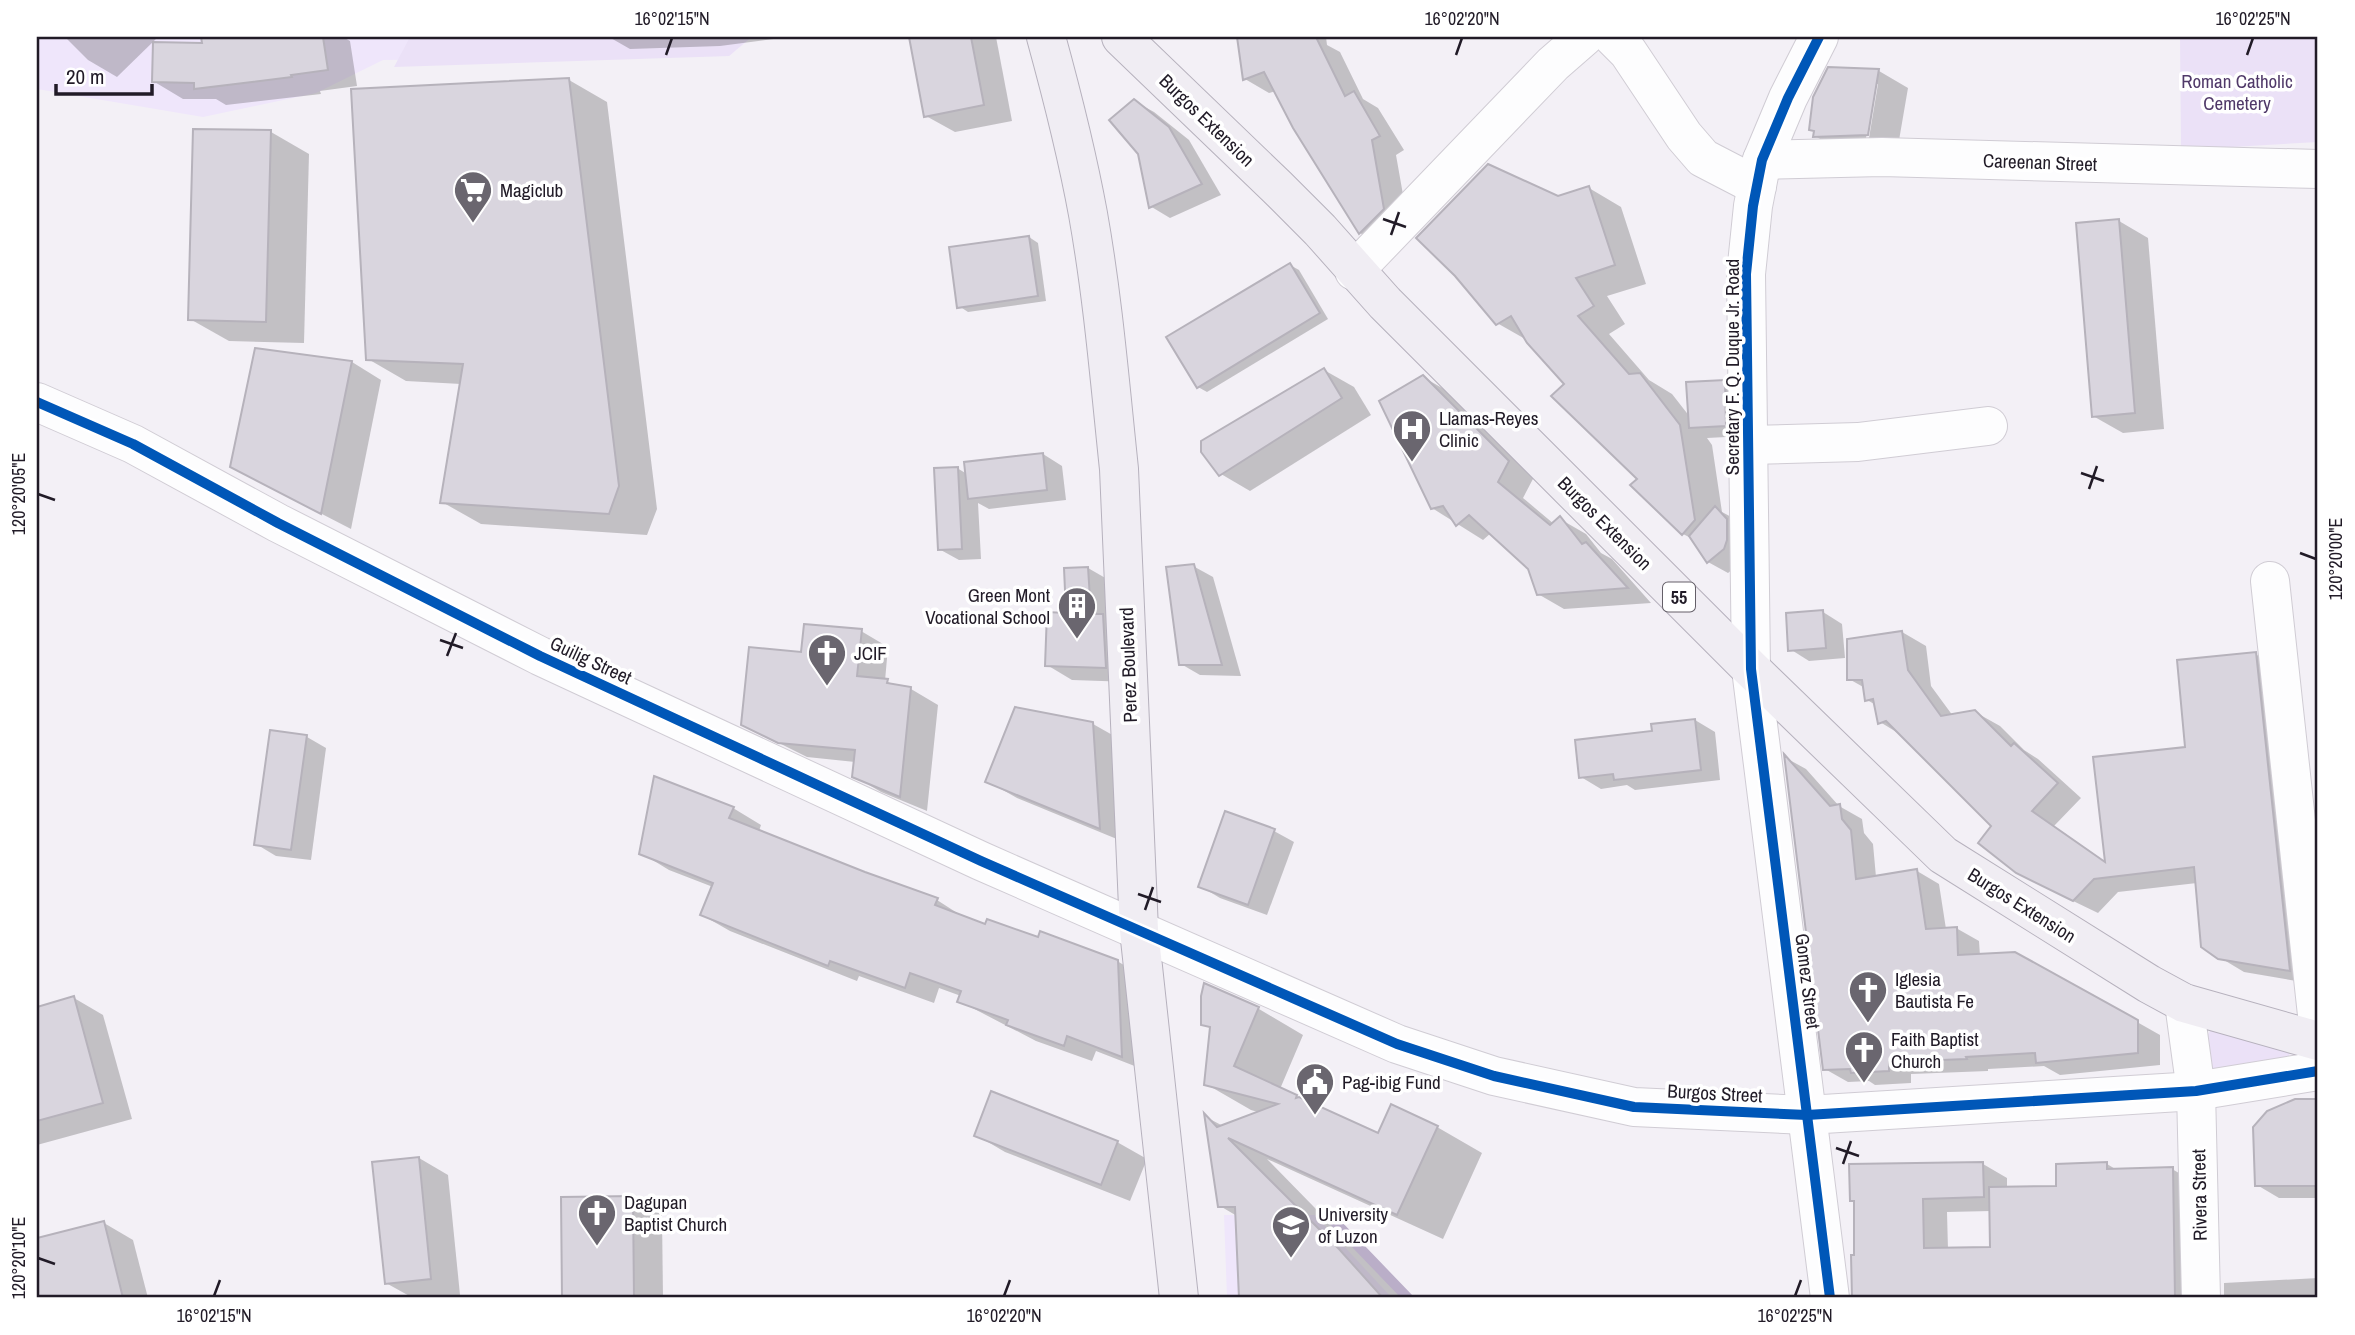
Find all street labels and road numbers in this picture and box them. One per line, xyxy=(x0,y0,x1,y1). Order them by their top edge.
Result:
street label: Burgos Extension xyxy=(1154,68,1260,172)
street label: Careenan Street xyxy=(1982,147,2098,177)
street label: Secretary F. Q. Duque Jr. Road xyxy=(1719,259,1745,475)
street label: Burgos Extension xyxy=(1552,470,1658,576)
road number: 55 xyxy=(1663,582,1695,612)
street label: Perez Boulevard xyxy=(1113,607,1143,723)
street label: Guilig Street xyxy=(546,630,637,691)
street label: Burgos Extension xyxy=(1963,861,2081,949)
street label: Gomez Street xyxy=(1789,932,1827,1031)
street label: Burgos Street xyxy=(1667,1078,1764,1109)
street label: Rivera Street xyxy=(2185,1148,2213,1241)

